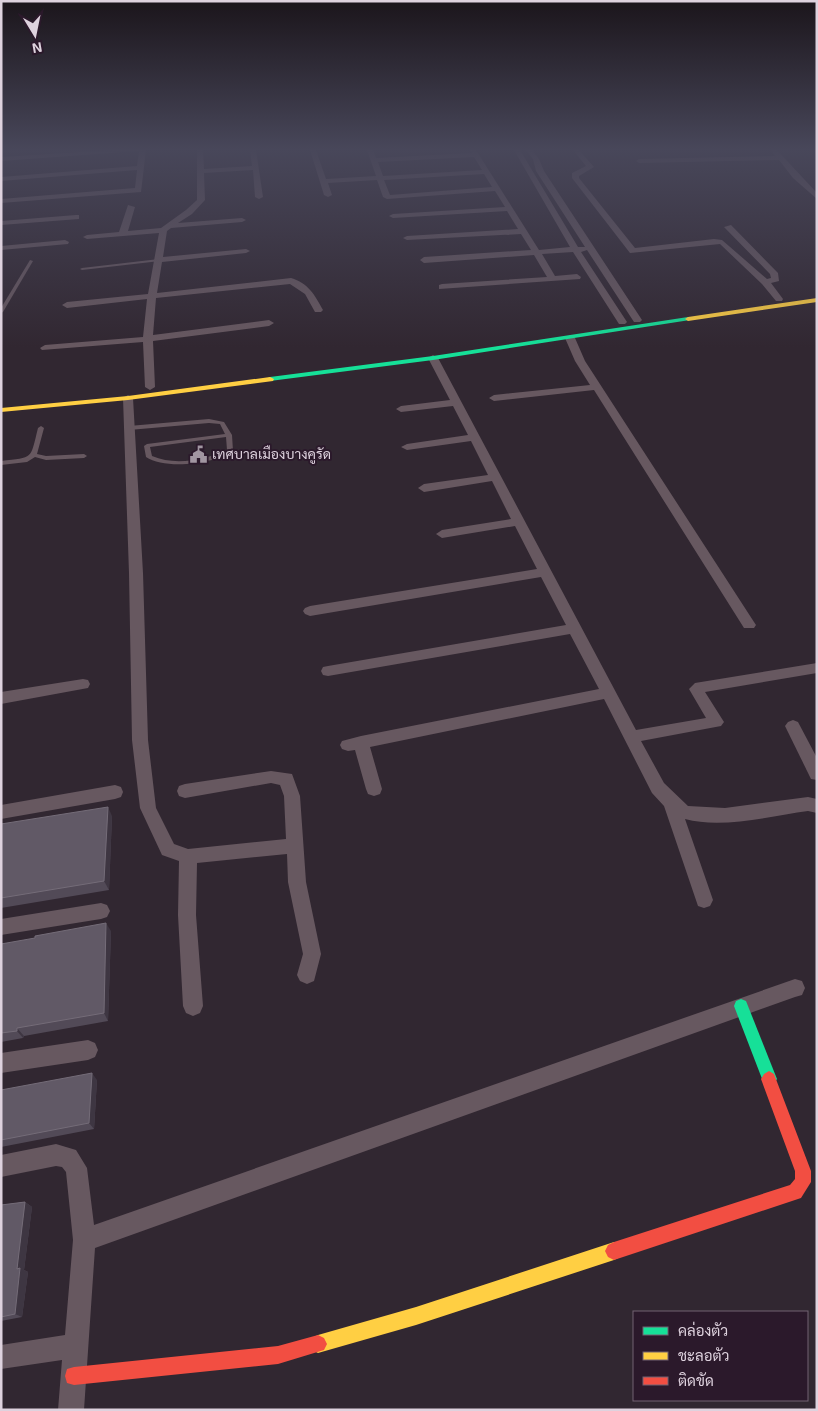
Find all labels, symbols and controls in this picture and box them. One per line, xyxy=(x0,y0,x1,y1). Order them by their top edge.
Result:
north arrow xyxy=(10,10,60,60)
text: N xyxy=(31,39,44,58)
public building icon: เทศบาลเมืองบางคูรัด xyxy=(188,444,208,464)
place label: เทศบาลเมืองบางคูรัด xyxy=(212,445,331,464)
legend xyxy=(633,1311,808,1401)
text: คล่องตัว xyxy=(678,1321,728,1339)
text: ชะลอตัว xyxy=(678,1346,729,1364)
text: ติดขัด xyxy=(678,1371,714,1389)

